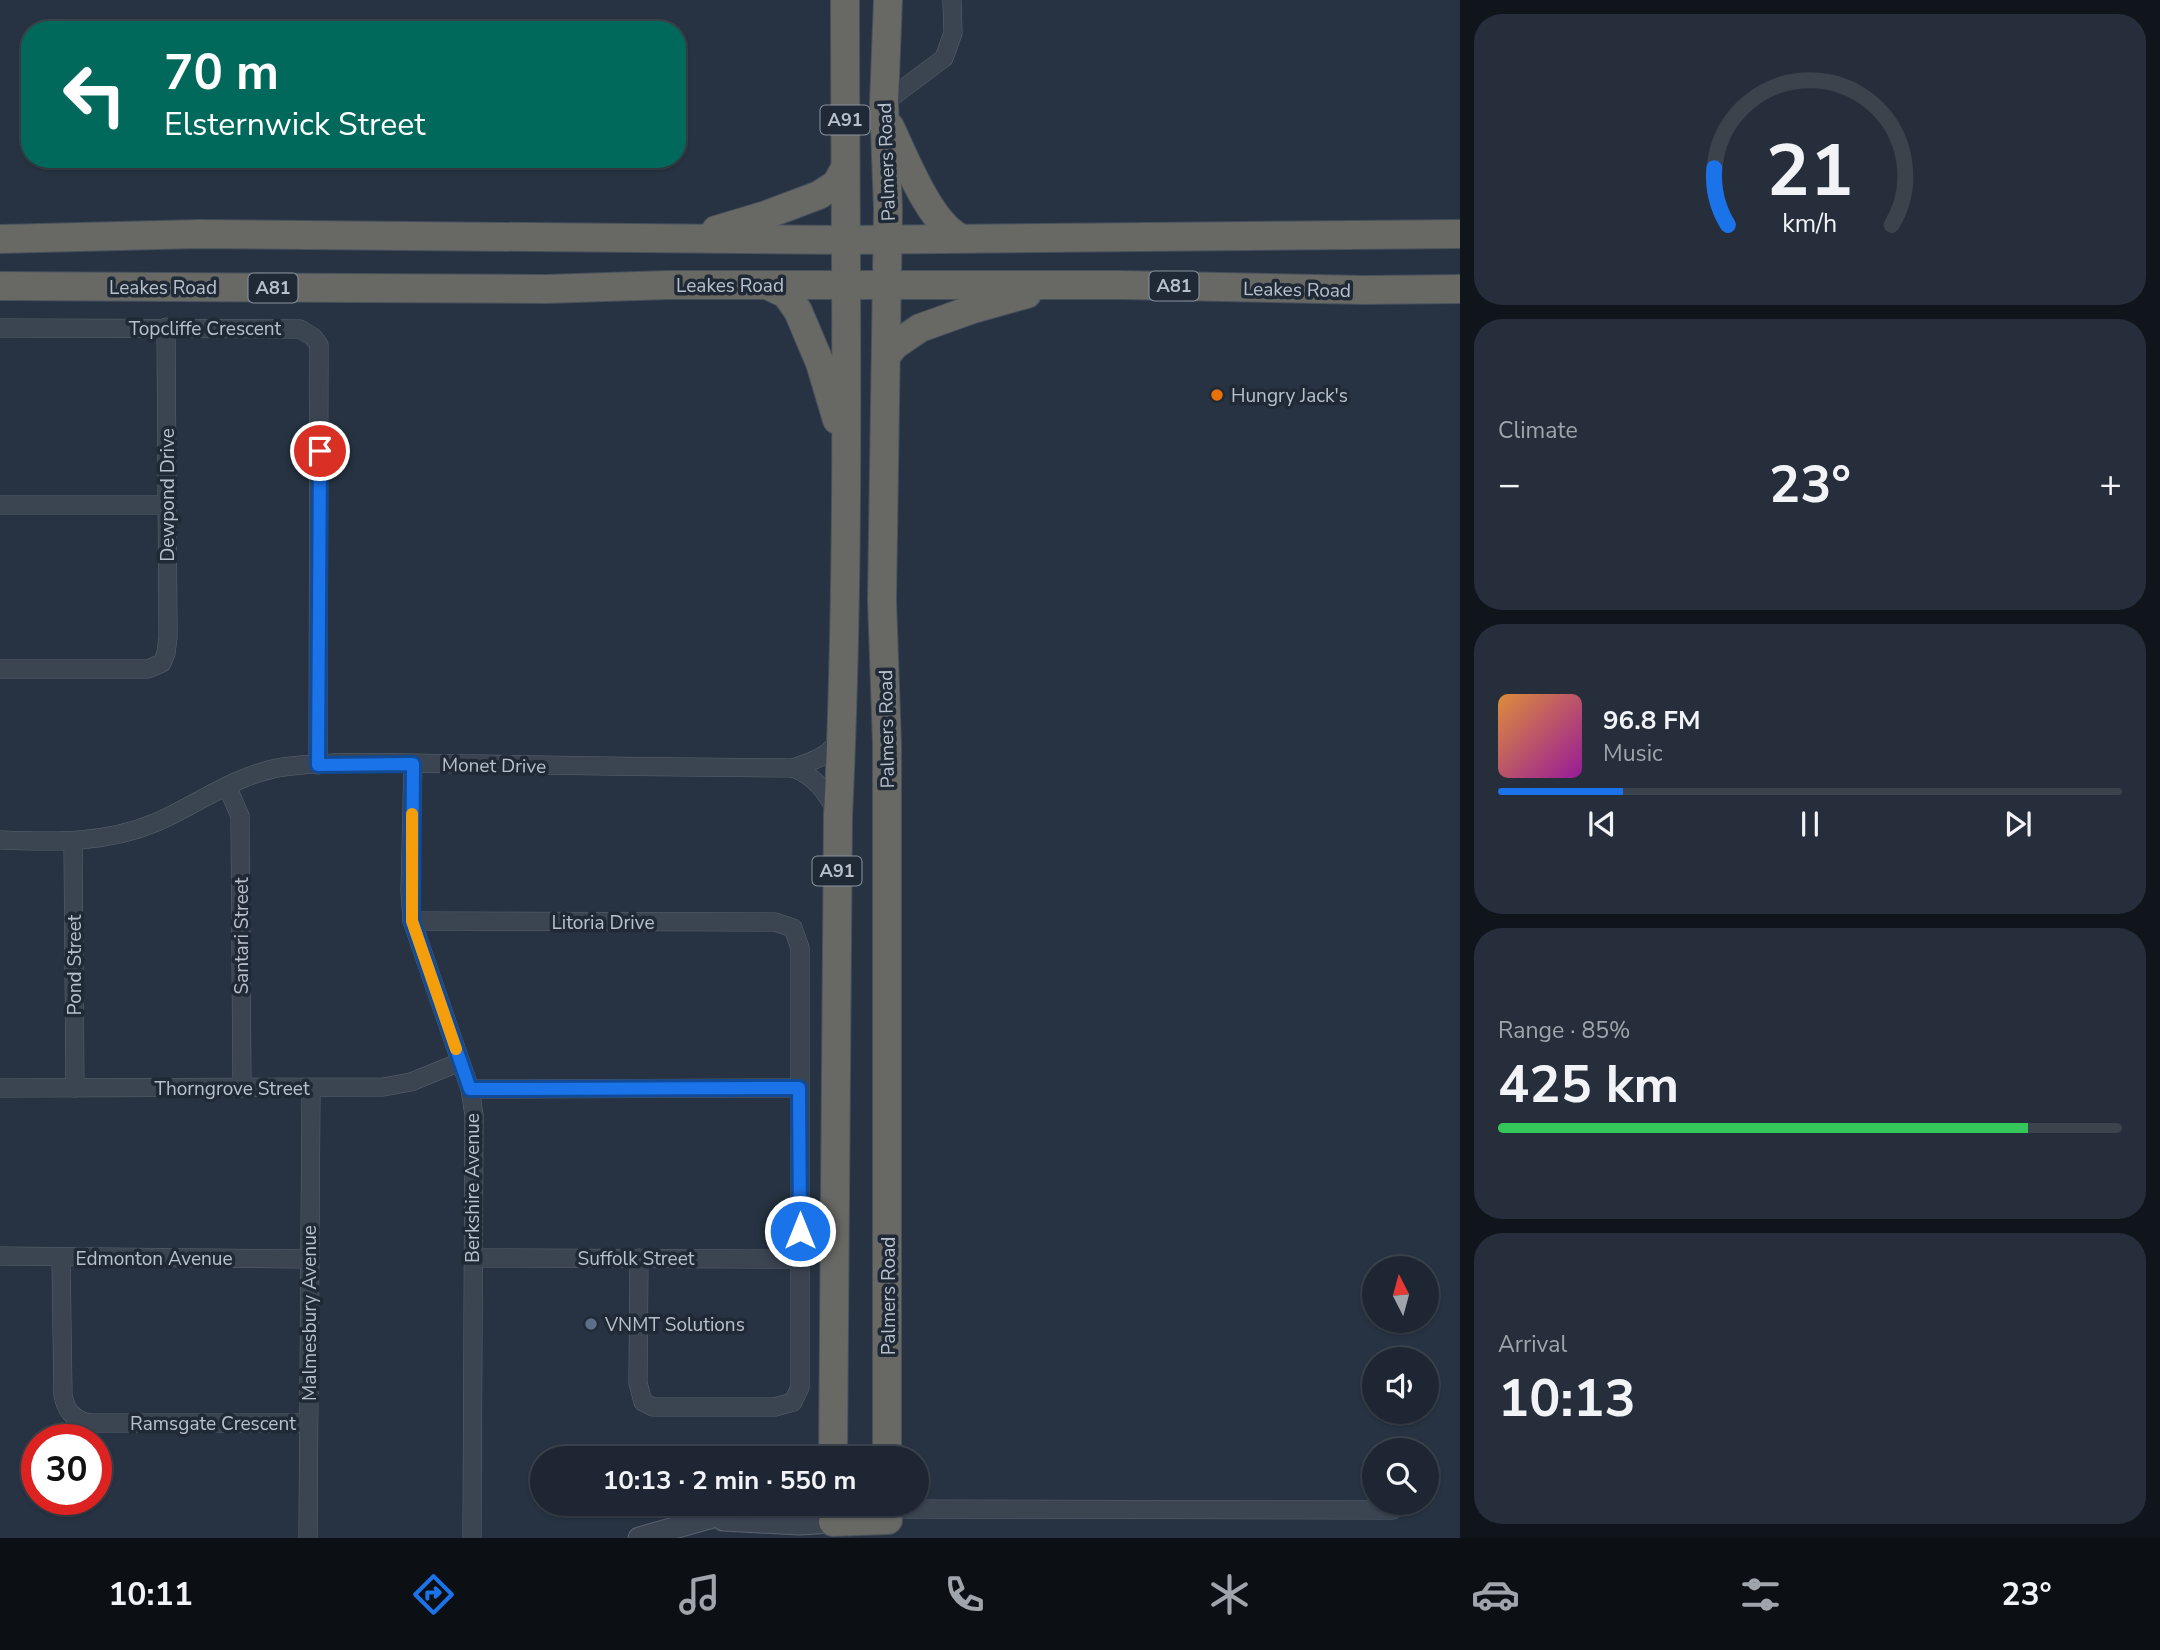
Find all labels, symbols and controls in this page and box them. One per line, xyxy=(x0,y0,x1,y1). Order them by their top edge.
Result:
text: 70 m xyxy=(164,39,279,106)
icon: left xyxy=(49,49,140,140)
street label: Palmers Road xyxy=(872,102,902,222)
text: Elsternwick Street xyxy=(164,103,425,146)
road number: A91 xyxy=(820,106,870,134)
text: 21 xyxy=(1766,122,1854,222)
text: km/h xyxy=(1782,207,1838,241)
road number: A81 xyxy=(1150,272,1198,300)
street label: Leakes Road xyxy=(676,273,784,299)
road number: A81 xyxy=(248,274,298,302)
street label: Leakes Road xyxy=(109,275,217,301)
street label: Leakes Road xyxy=(1243,276,1351,304)
street label: Topcliffe Crescent xyxy=(129,316,282,342)
place label: Hungry Jack's xyxy=(1231,383,1348,409)
marker: Hungry Jack's xyxy=(1209,387,1225,403)
text: Climate xyxy=(1498,415,1578,446)
pin xyxy=(290,421,350,481)
street label: Dewpond Drive xyxy=(155,428,181,562)
icon: arrive xyxy=(301,432,339,470)
text: 23° xyxy=(1769,449,1851,520)
text: − xyxy=(1498,459,1521,510)
text: + xyxy=(2099,459,2122,510)
street label: Palmers Road xyxy=(873,669,901,788)
text: 96.8 FM xyxy=(1603,703,1700,738)
text: Music xyxy=(1603,738,1663,769)
street label: Monet Drive xyxy=(442,752,546,780)
icon: previous xyxy=(1583,805,1621,843)
icon: pause xyxy=(1791,805,1829,843)
icon: next xyxy=(1999,805,2037,843)
road number: A91 xyxy=(812,856,862,886)
street label: Santari Street xyxy=(229,877,255,995)
street label: Litoria Drive xyxy=(551,910,655,936)
street label: Pond Street xyxy=(62,914,88,1015)
text: Range · 85% xyxy=(1498,1015,1630,1046)
text: 425 km xyxy=(1498,1049,1679,1120)
street label: Thorngrove Street xyxy=(154,1076,310,1102)
street label: Berkshire Avenue xyxy=(460,1113,486,1263)
position arrow xyxy=(763,1194,837,1268)
street label: Malmesbury Avenue xyxy=(297,1225,323,1401)
street label: Palmers Road xyxy=(876,1237,902,1355)
street label: Edmonton Avenue xyxy=(75,1246,233,1272)
street label: Suffolk Street xyxy=(578,1246,695,1272)
north arrow xyxy=(1362,1256,1438,1334)
map controls xyxy=(1362,1256,1439,1515)
place label: VNMT Solutions xyxy=(604,1312,745,1338)
marker: VNMT Solutions xyxy=(583,1316,599,1332)
text: Arrival xyxy=(1498,1329,1567,1360)
button: sound xyxy=(1362,1347,1439,1424)
text: 10:13 xyxy=(1498,1363,1636,1434)
street label: Ramsgate Crescent xyxy=(130,1411,296,1437)
speed limit sign: 30 xyxy=(21,1424,112,1515)
button: search xyxy=(1362,1438,1439,1515)
text: 10:13 · 2 min · 550 m xyxy=(603,1463,856,1498)
icon: directions xyxy=(409,1570,458,1619)
icon: music xyxy=(675,1570,724,1619)
icon: phone xyxy=(940,1570,989,1619)
icon: climate xyxy=(1205,1570,1254,1619)
icon: car xyxy=(1471,1570,1520,1619)
icon: filters xyxy=(1736,1570,1785,1619)
text: 10:11 xyxy=(108,1573,193,1616)
text: 23° xyxy=(2001,1573,2052,1616)

